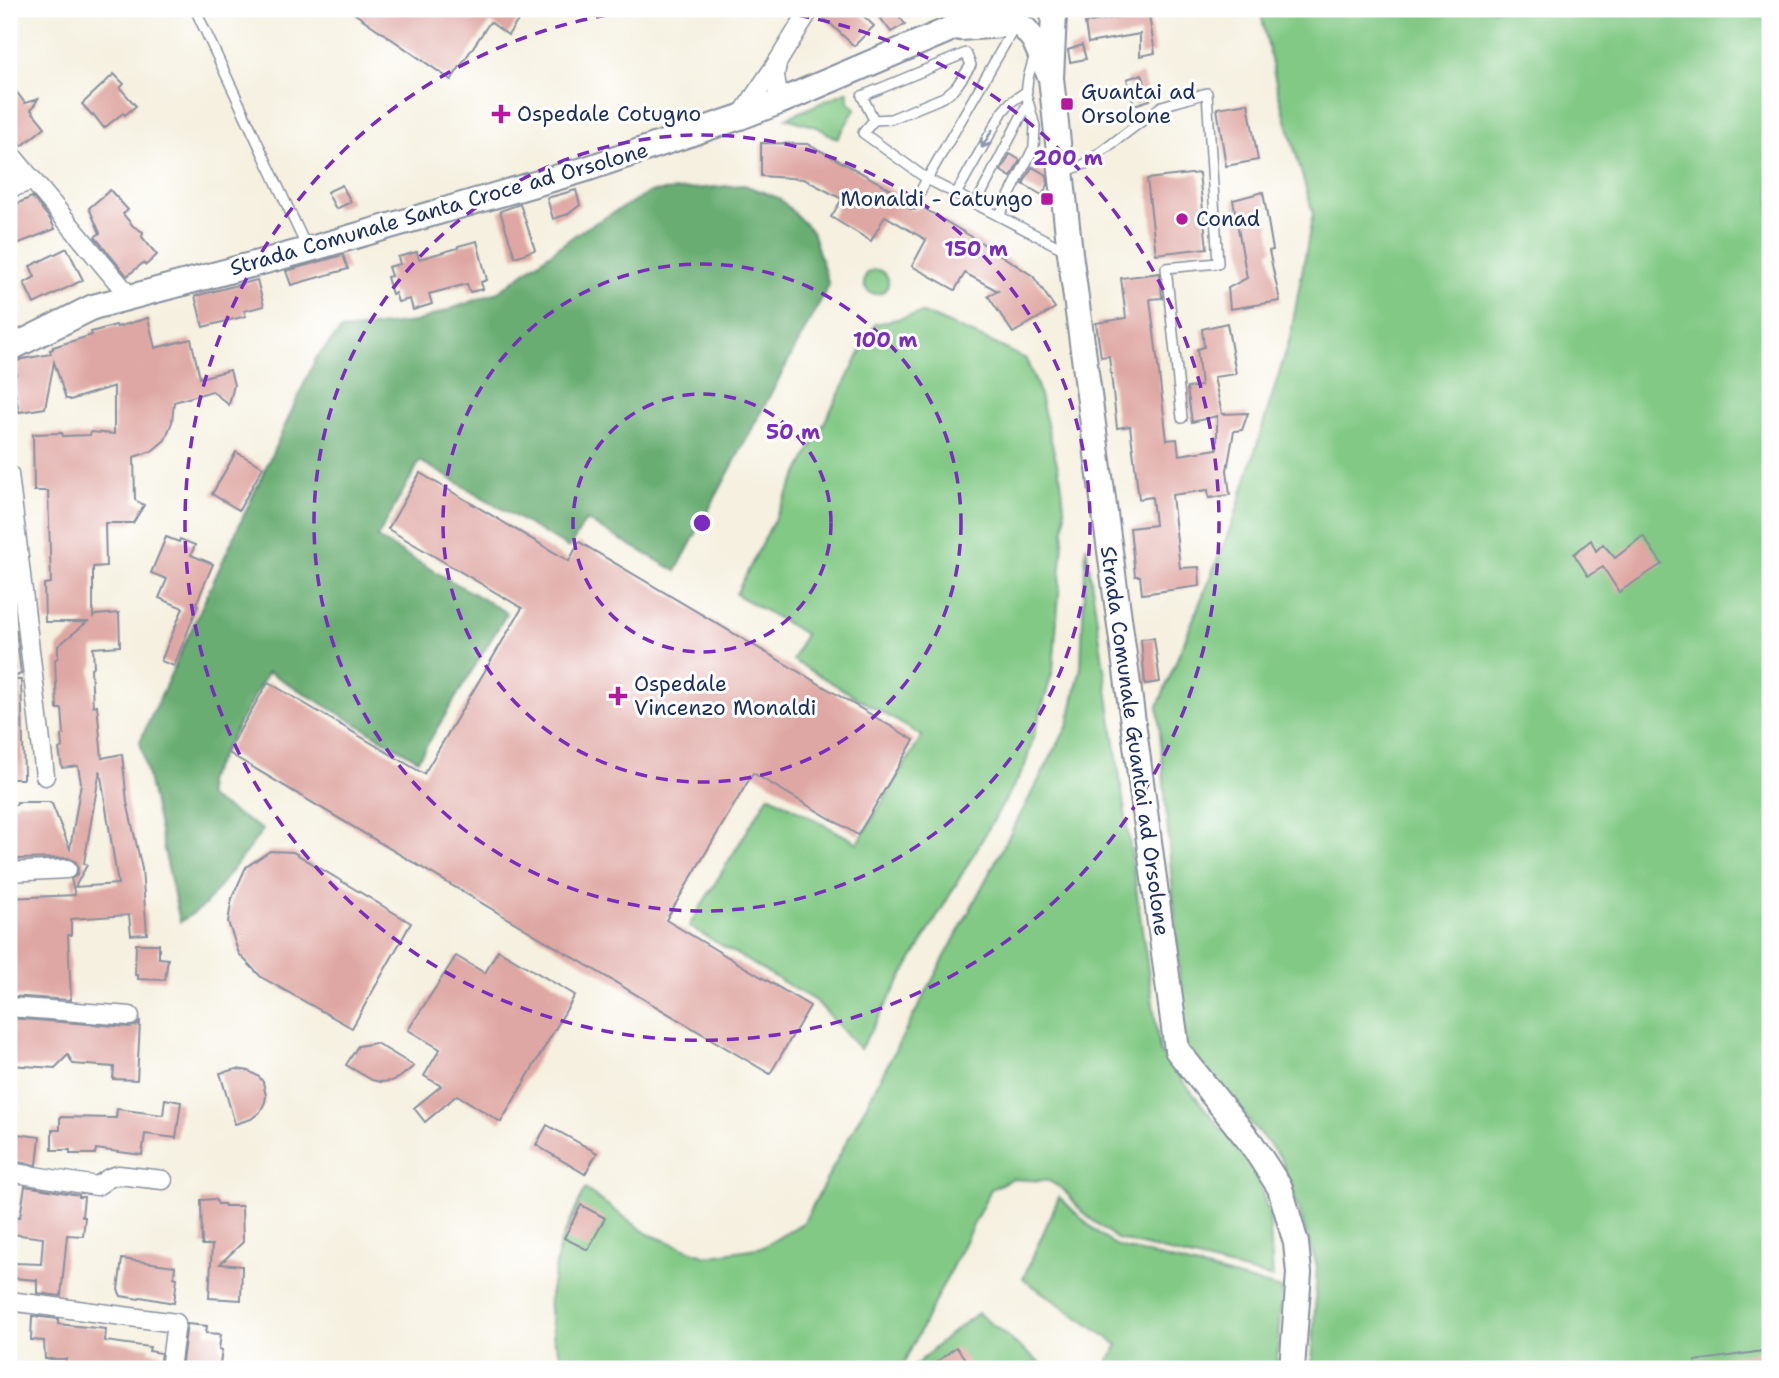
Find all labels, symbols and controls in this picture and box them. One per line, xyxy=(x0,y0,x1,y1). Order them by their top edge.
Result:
place label: Guantai ad Orsolone xyxy=(1081,78,1196,130)
marker: Guantai ad Orsolone xyxy=(1059,96,1075,112)
place label: Ospedale Cotugno xyxy=(517,100,701,128)
marker: Ospedale Cotugno xyxy=(491,104,511,124)
one-way arrow xyxy=(980,128,994,148)
street label: Strada Comunale Santa Croce ad Orsolone xyxy=(227,136,651,282)
text: 200 m xyxy=(1033,144,1103,172)
place label: Monaldi - Catungo xyxy=(841,185,1033,213)
marker: Monaldi - Catungo xyxy=(1039,191,1055,207)
place label: Conad xyxy=(1196,205,1260,233)
marker: Conad xyxy=(1174,211,1190,227)
text: 150 m xyxy=(944,235,1008,263)
text: 100 m xyxy=(853,326,917,354)
text: 50 m xyxy=(766,418,820,446)
centre of rings xyxy=(690,511,714,535)
street label: Strada Comunale Guantai ad Orsolone xyxy=(1094,544,1176,938)
place label: Ospedale Vincenzo Monaldi xyxy=(634,670,817,722)
marker: Ospedale Vincenzo Monaldi xyxy=(608,686,628,706)

